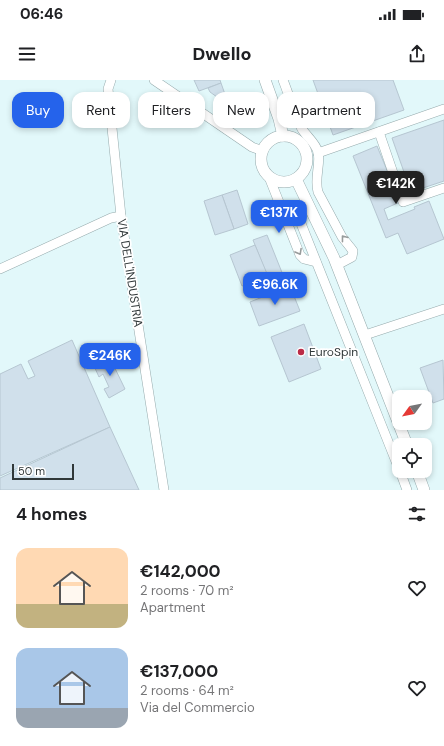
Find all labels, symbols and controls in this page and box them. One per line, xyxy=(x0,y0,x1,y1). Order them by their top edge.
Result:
text: 06:46 xyxy=(20,4,63,24)
text: Dwello xyxy=(193,42,252,66)
icon: menu xyxy=(16,43,38,65)
icon: share xyxy=(406,43,428,65)
chip: Buy xyxy=(12,92,64,128)
chip: Rent xyxy=(72,92,130,128)
chip: Filters xyxy=(138,92,205,128)
chip: New xyxy=(213,92,269,128)
chip: Apartment xyxy=(277,92,375,128)
pin: €142K xyxy=(368,171,424,205)
text: €142K xyxy=(376,175,416,192)
pin: €137K xyxy=(251,200,307,234)
text: €137K xyxy=(260,204,298,221)
street label: VIA DELL'INDUSTRIA xyxy=(114,218,146,328)
one-way arrow xyxy=(342,236,349,243)
one-way arrow xyxy=(295,248,302,255)
pin: €96.6K xyxy=(242,272,308,306)
text: €96.6K xyxy=(252,276,298,293)
pin: €246K xyxy=(82,343,138,377)
place label: EuroSpin xyxy=(309,344,358,360)
text: €246K xyxy=(89,347,131,364)
marker: EuroSpin xyxy=(296,347,306,357)
north arrow xyxy=(392,390,432,430)
map controls xyxy=(392,390,432,478)
button: locate xyxy=(392,438,432,478)
scale bar xyxy=(12,462,74,481)
text: 50 m xyxy=(18,464,45,478)
text: 4 homes xyxy=(16,503,87,525)
icon: filters xyxy=(406,503,428,525)
text: €142,000 xyxy=(140,560,221,582)
icon: home xyxy=(48,564,96,612)
icon: heart xyxy=(406,577,428,599)
text: 2 rooms · 70 m² xyxy=(140,582,234,599)
text: Apartment xyxy=(140,599,205,616)
text: €137,000 xyxy=(140,660,218,682)
icon: home xyxy=(48,664,96,712)
icon: heart xyxy=(406,677,428,699)
text: 2 rooms · 64 m² xyxy=(140,682,234,699)
text: Via del Commercio xyxy=(140,699,255,716)

